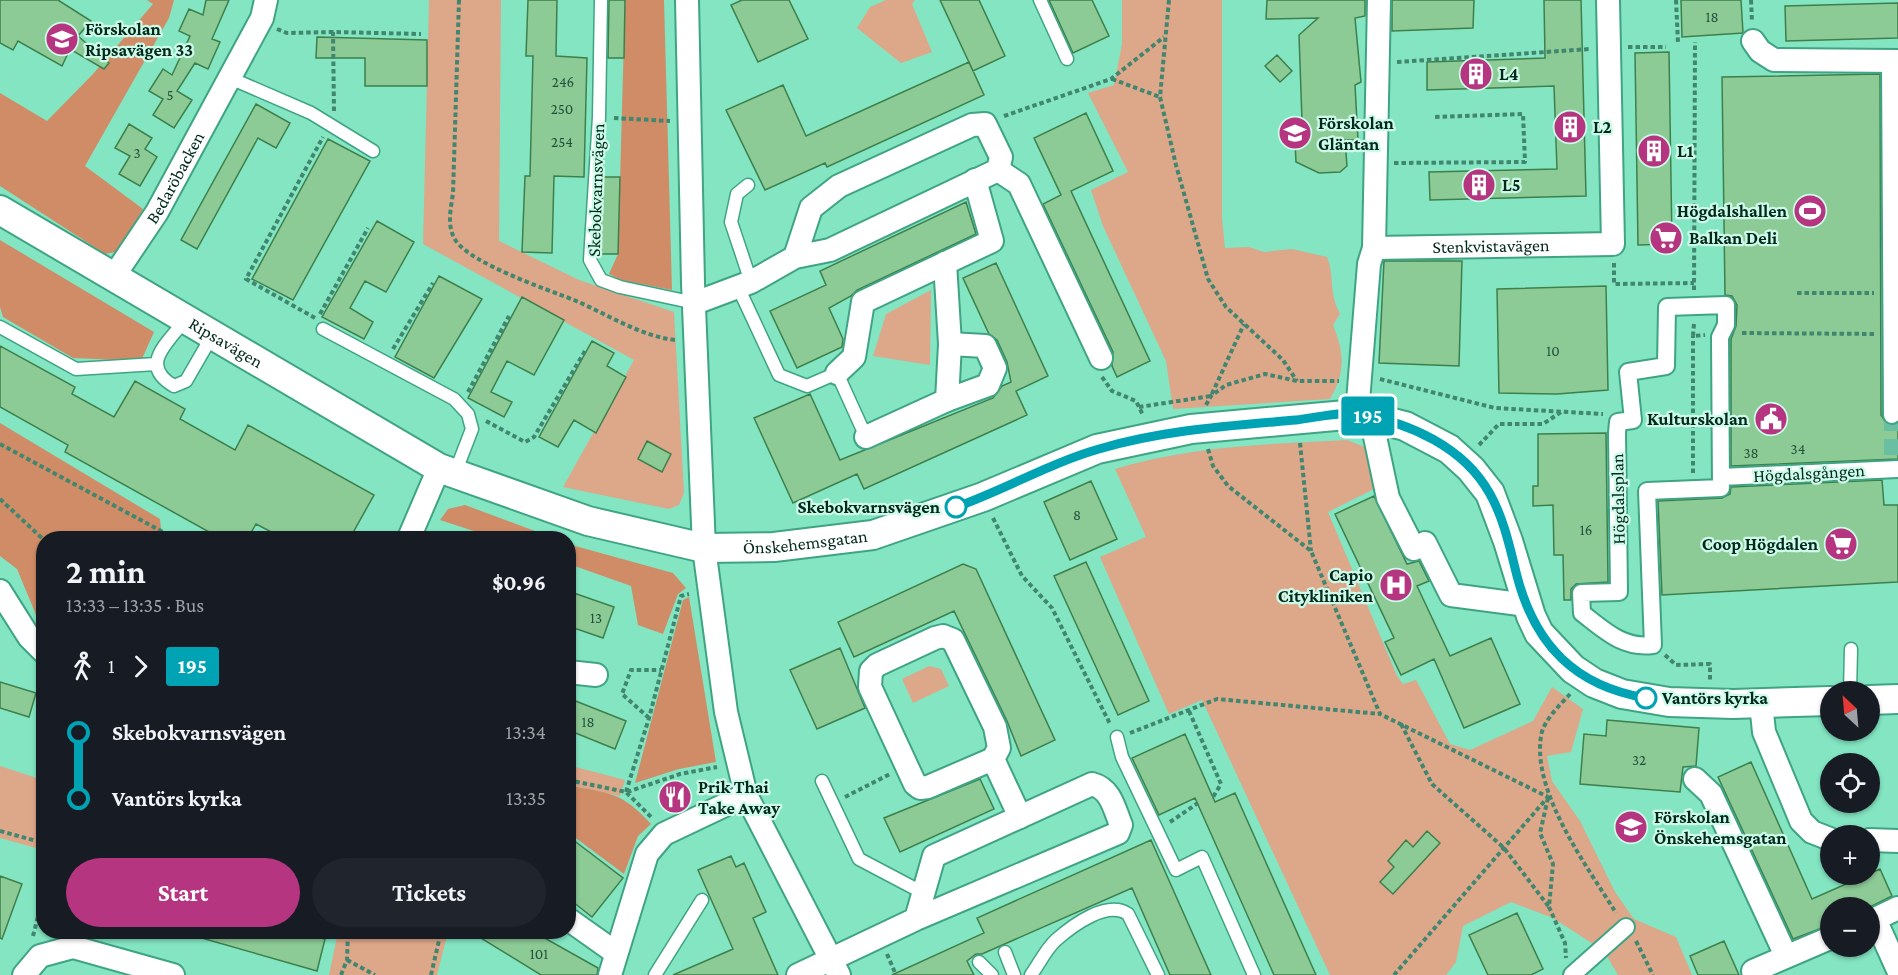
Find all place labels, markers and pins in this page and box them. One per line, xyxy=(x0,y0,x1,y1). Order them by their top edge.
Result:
place label: Förskolan Ripsavägen 33 xyxy=(85,19,193,60)
school or university icon: Förskolan Ripsavägen 33 xyxy=(44,21,80,57)
building icon: L4 xyxy=(1458,56,1494,92)
place label: L4 xyxy=(1499,64,1519,84)
building icon: L2 xyxy=(1552,109,1588,145)
place label: Förskolan Gläntan xyxy=(1318,113,1395,154)
school or university icon: Förskolan Gläntan xyxy=(1277,115,1313,151)
place label: L2 xyxy=(1593,117,1612,137)
building icon: L1 xyxy=(1636,133,1672,169)
place label: L1 xyxy=(1677,141,1694,161)
building icon: L5 xyxy=(1461,167,1497,203)
place label: L5 xyxy=(1502,175,1521,195)
sports icon: Högdalshallen xyxy=(1792,193,1828,229)
place label: Högdalshallen xyxy=(1677,201,1788,221)
supermarket icon: Balkan Deli xyxy=(1648,220,1684,256)
place label: Balkan Deli xyxy=(1689,228,1778,248)
public building icon: Kulturskolan xyxy=(1753,401,1789,437)
place label: Kulturskolan xyxy=(1647,409,1749,429)
marker: Skebokvarnsvägen xyxy=(945,496,967,518)
place label: Skebokvarnsvägen xyxy=(798,497,941,517)
supermarket icon: Coop Högdalen xyxy=(1823,526,1859,562)
place label: Coop Högdalen xyxy=(1702,534,1819,554)
place label: Capio Citykliniken xyxy=(1278,565,1374,606)
hospital icon: Capio Citykliniken xyxy=(1378,567,1414,603)
marker: Vantörs kyrka xyxy=(1635,687,1657,709)
place label: Vantörs kyrka xyxy=(1661,688,1768,708)
place label: Prik Thai Take Away xyxy=(698,777,780,818)
restaurant icon: Prik Thai Take Away xyxy=(657,779,693,815)
place label: Förskolan Önskehemsgatan xyxy=(1654,807,1787,848)
school or university icon: Förskolan Önskehemsgatan xyxy=(1613,809,1649,845)

